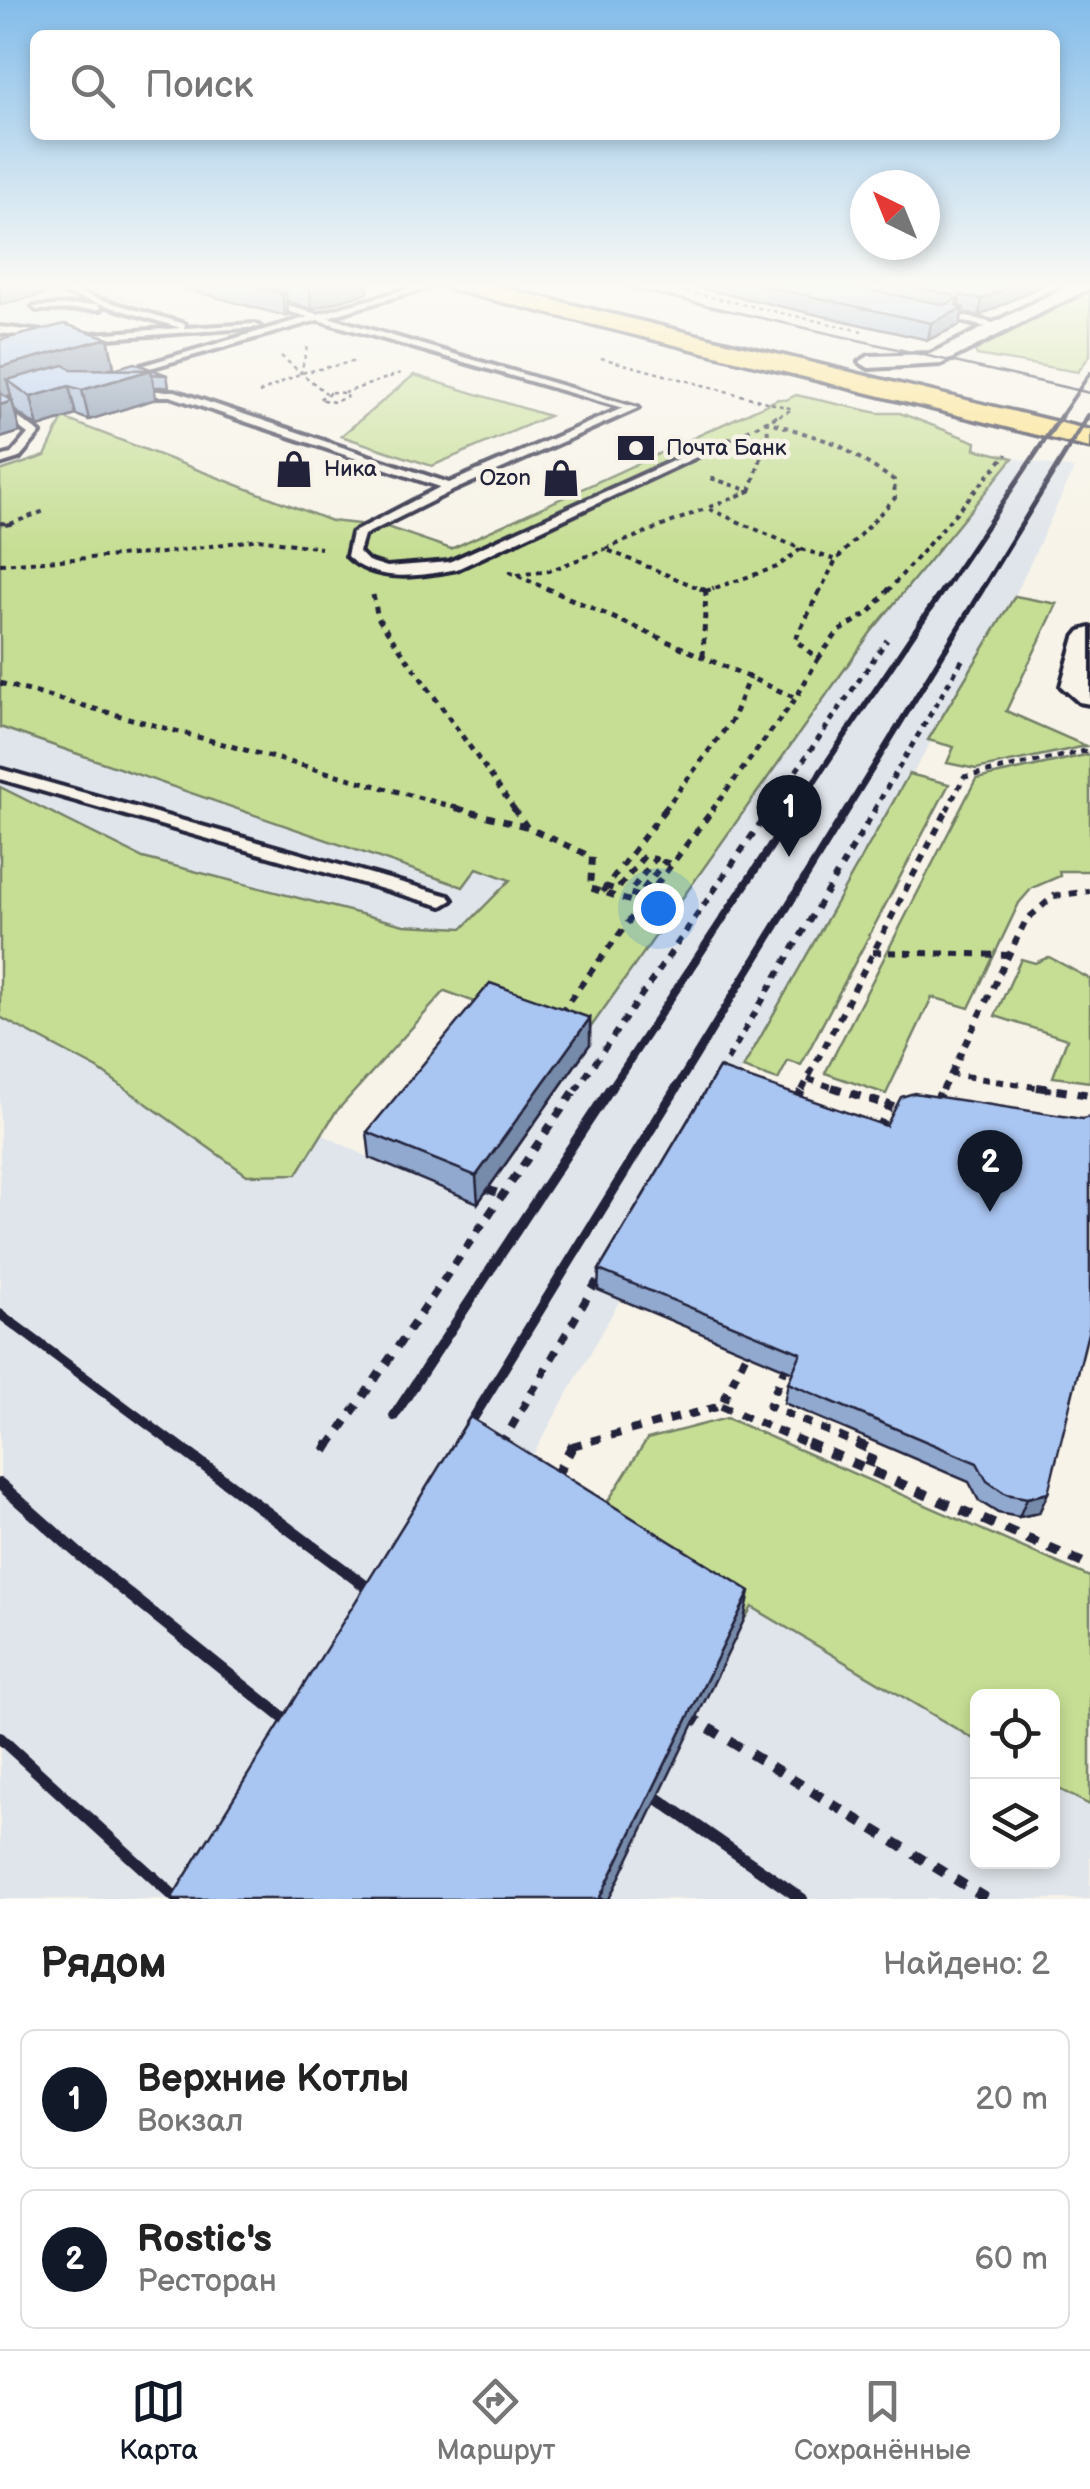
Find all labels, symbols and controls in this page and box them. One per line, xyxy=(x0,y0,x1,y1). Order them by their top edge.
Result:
search box xyxy=(30,30,1060,140)
icon: search xyxy=(65,58,120,113)
text: Поиск xyxy=(145,63,253,108)
north arrow xyxy=(850,170,940,260)
bank icon: Почта Банк xyxy=(615,427,657,469)
place label: Почта Банк xyxy=(666,435,787,462)
shop icon: Ника xyxy=(273,448,315,490)
place label: Ника xyxy=(324,456,377,483)
shop icon: Ozon xyxy=(540,457,582,499)
place label: Ozon xyxy=(479,465,531,492)
pin: 1 xyxy=(756,774,822,857)
your location xyxy=(633,883,684,934)
pin: 2 xyxy=(958,1130,1022,1212)
map controls xyxy=(970,1689,1060,1869)
button: locate xyxy=(970,1689,1060,1779)
button: layers xyxy=(970,1779,1060,1869)
text: Рядом xyxy=(40,1939,167,1990)
text: Найдено: 2 xyxy=(883,1945,1050,1984)
text: Верхние Котлы xyxy=(137,2057,409,2102)
text: 1 xyxy=(68,2080,81,2119)
text: 20 m xyxy=(975,2080,1048,2119)
text: Вокзал xyxy=(137,2102,244,2141)
text: Rostic's xyxy=(137,2217,272,2262)
text: 2 xyxy=(65,2240,84,2279)
text: 60 m xyxy=(975,2240,1048,2279)
text: Ресторан xyxy=(137,2262,277,2301)
tab: Карта xyxy=(119,2374,198,2467)
tab: Маршрут xyxy=(436,2374,556,2467)
tab: Сохранённые xyxy=(794,2374,971,2467)

